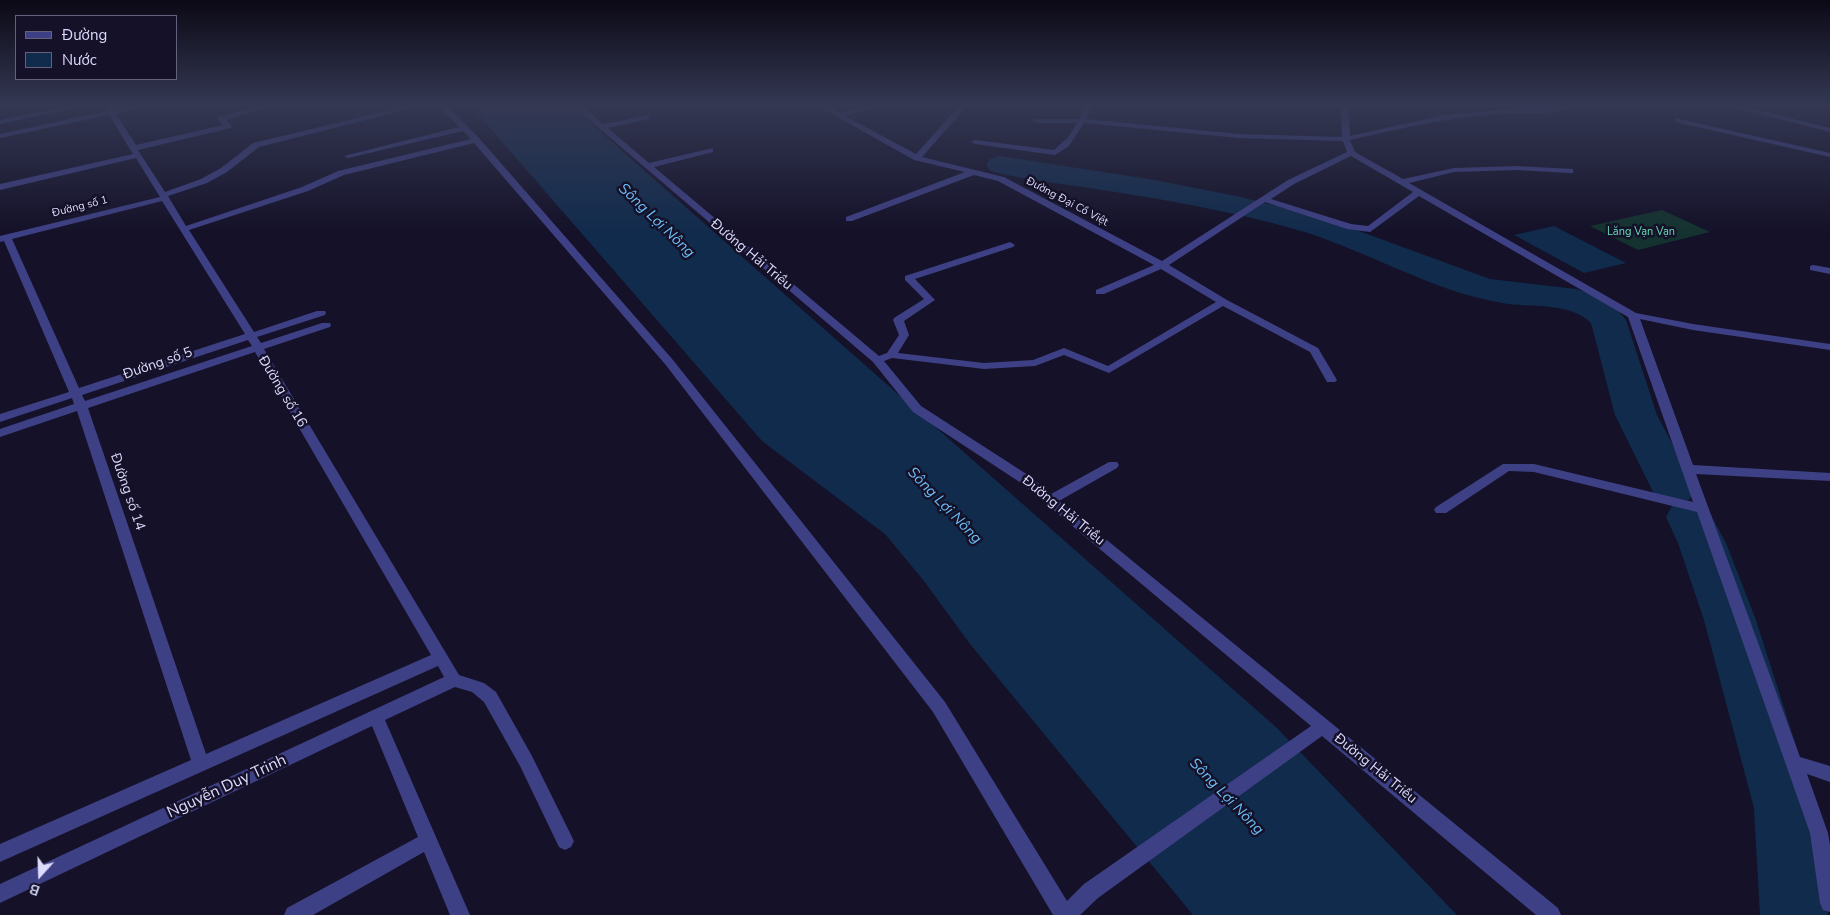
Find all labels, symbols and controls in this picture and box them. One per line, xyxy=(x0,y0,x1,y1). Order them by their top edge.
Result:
legend xyxy=(15,15,178,80)
text: Đường xyxy=(62,25,107,45)
text: Nước xyxy=(62,50,97,70)
street label: Đường Đại Cồ Việt xyxy=(1024,175,1110,229)
water label: Sông Lợi Nông xyxy=(614,180,698,262)
street label: Đường số 1 xyxy=(51,194,109,220)
street label: Đường Hải Triều xyxy=(707,216,795,294)
park label: Lăng Vạn Vạn xyxy=(1607,225,1675,239)
street label: Đường số 5 xyxy=(121,344,195,384)
street label: Đường số 16 xyxy=(254,353,310,431)
street label: Đường số 14 xyxy=(106,451,148,533)
water label: Sông Lợi Nông xyxy=(903,464,985,548)
street label: Đường Hải Triều xyxy=(1018,472,1108,550)
street label: Đường Hải Triều xyxy=(1330,730,1420,808)
street label: Nguyễn Duy Trinh xyxy=(164,751,290,823)
water label: Sông Lợi Nông xyxy=(1185,755,1267,839)
north arrow xyxy=(15,850,65,900)
text: B xyxy=(27,879,42,900)

